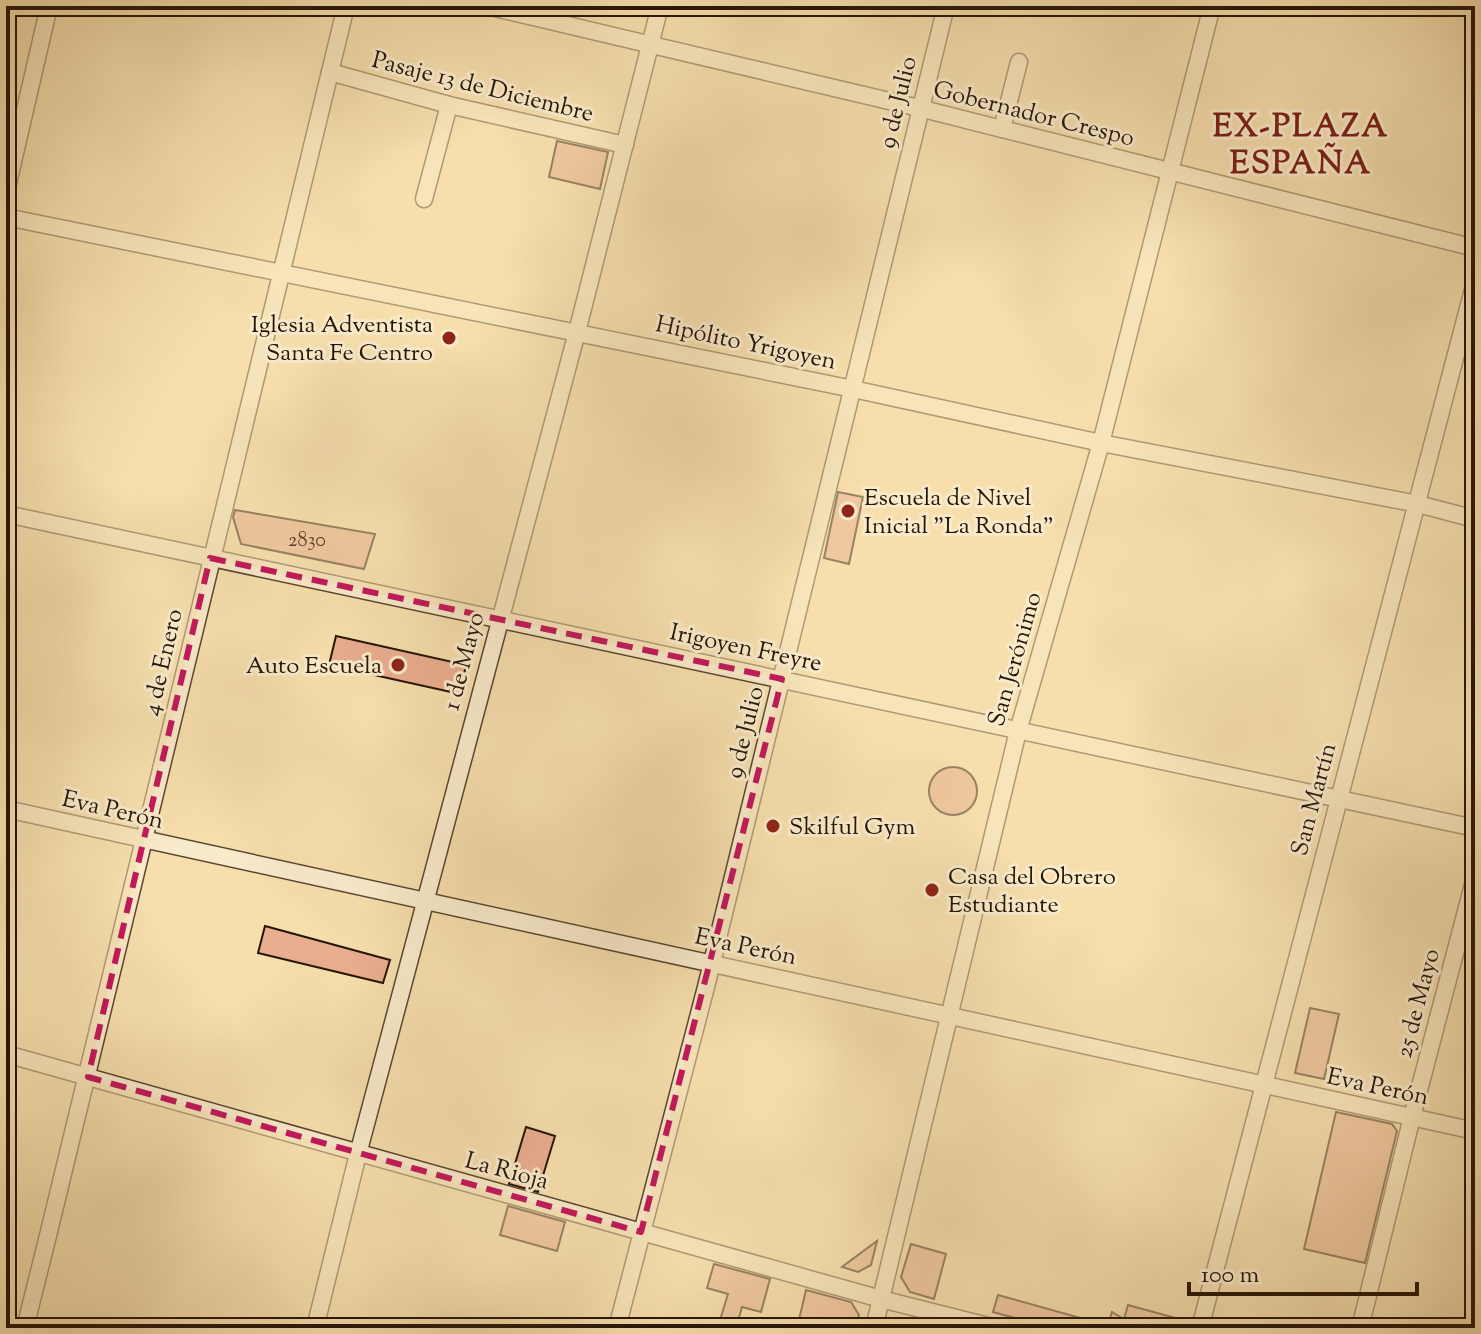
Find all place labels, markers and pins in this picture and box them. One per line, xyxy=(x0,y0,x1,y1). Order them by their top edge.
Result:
place label: Iglesia Adventista Santa Fe Centro xyxy=(251,309,433,371)
marker: Iglesia Adventista Santa Fe Centro xyxy=(440,329,458,347)
place label: Escuela de Nivel Inicial "La Ronda" xyxy=(864,482,1054,544)
marker: Escuela de Nivel Inicial "La Ronda" xyxy=(839,502,857,520)
place label: Auto Escuela xyxy=(246,650,382,684)
marker: Auto Escuela xyxy=(389,656,407,674)
place label: Skilful Gym xyxy=(789,811,916,845)
marker: Skilful Gym xyxy=(764,817,782,835)
place label: Casa del Obrero Estudiante xyxy=(948,861,1116,923)
marker: Casa del Obrero Estudiante xyxy=(923,881,941,899)

